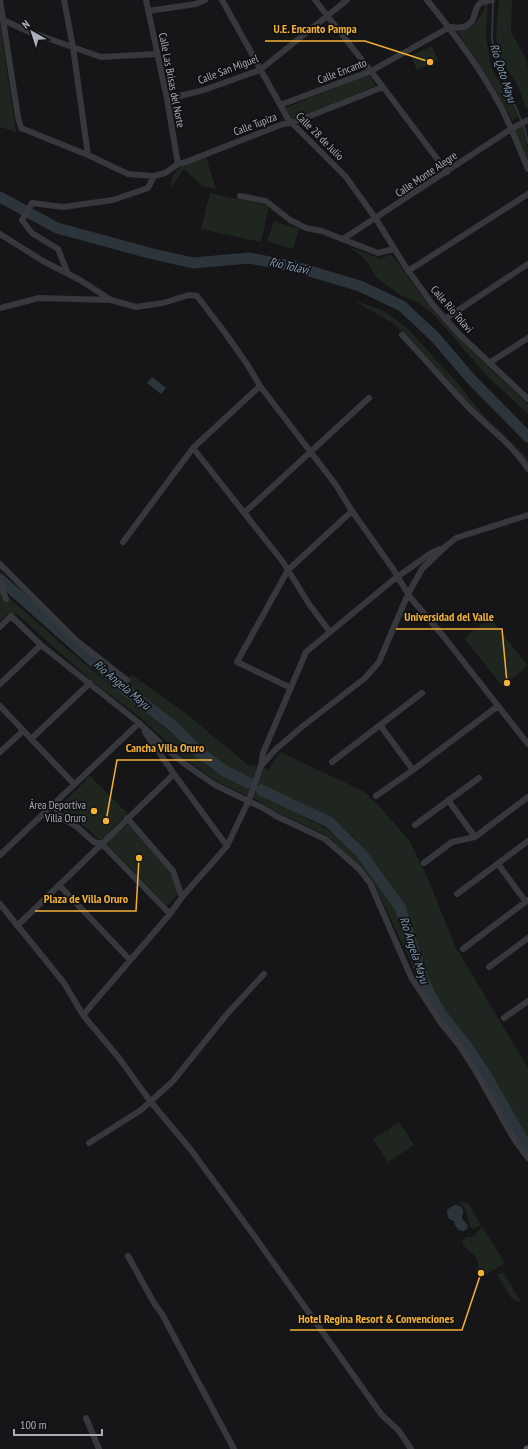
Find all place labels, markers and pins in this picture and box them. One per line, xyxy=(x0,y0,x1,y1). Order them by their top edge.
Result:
callout: U.E. Encanto Pampa xyxy=(265,17,365,41)
callout: Universidad del Valle xyxy=(396,605,502,629)
callout: Cancha Villa Oruro xyxy=(117,736,212,760)
place label: Área Deportiva Villa Oruro xyxy=(29,798,86,825)
marker: Área Deportiva Villa Oruro xyxy=(89,806,99,816)
callout: Plaza de Villa Oruro xyxy=(35,887,136,911)
callout: Hotel Regina Resort & Convenciones xyxy=(290,1306,462,1330)

